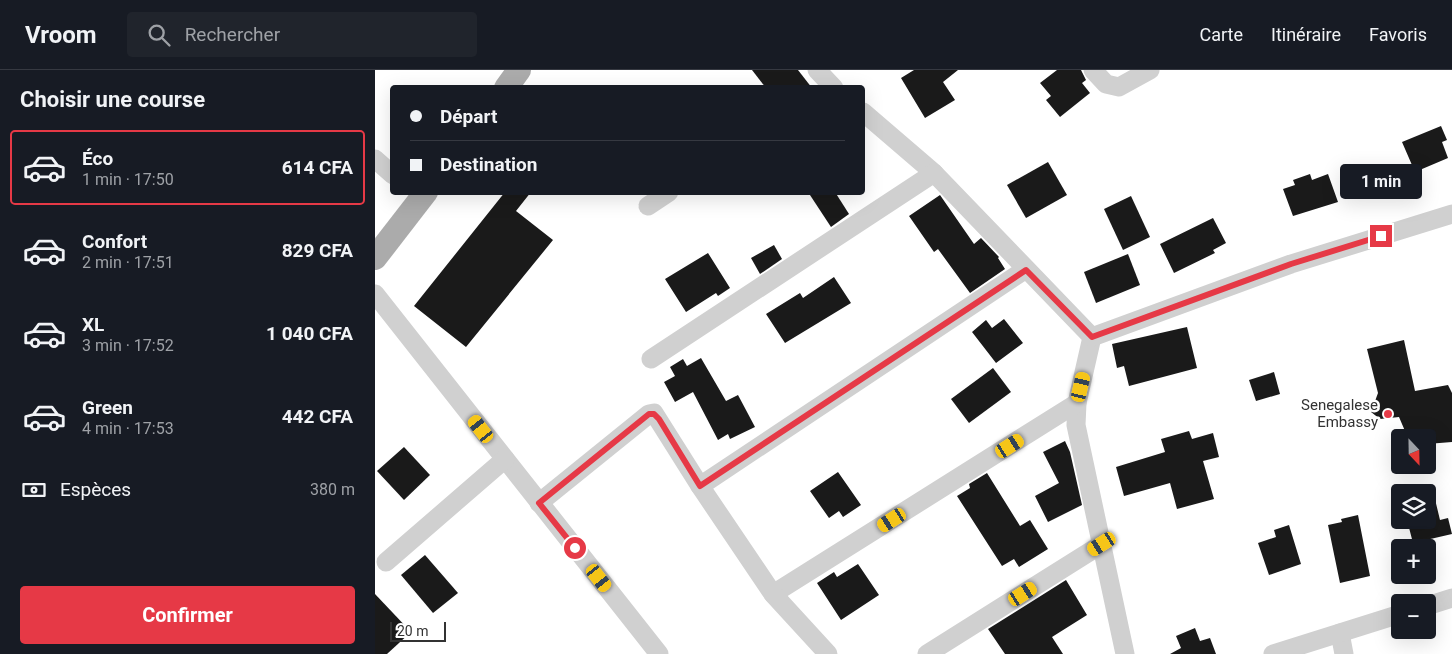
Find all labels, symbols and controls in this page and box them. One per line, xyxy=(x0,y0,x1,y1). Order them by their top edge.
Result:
search box xyxy=(127,12,477,57)
text: Vroom xyxy=(25,21,97,49)
icon: search xyxy=(145,21,173,49)
text: Rechercher xyxy=(185,23,280,46)
text: Carte xyxy=(1200,24,1243,45)
text: Itinéraire xyxy=(1271,24,1341,45)
text: Favoris xyxy=(1369,24,1427,45)
text: Choisir une course xyxy=(20,87,205,112)
text: Départ xyxy=(440,105,497,128)
icon: car xyxy=(22,145,67,190)
text: Éco xyxy=(82,147,113,170)
text: Destination xyxy=(440,153,537,176)
text: 614 CFA xyxy=(282,156,353,179)
callout: 1 min xyxy=(1340,164,1422,198)
text: 1 min · 17:50 xyxy=(82,170,174,189)
text: 1 min xyxy=(1361,172,1401,191)
route end xyxy=(1370,225,1392,247)
icon: car xyxy=(22,228,67,273)
text: Confort xyxy=(82,230,147,253)
text: 829 CFA xyxy=(282,239,353,262)
text: 2 min · 17:51 xyxy=(82,253,174,272)
icon: car xyxy=(22,311,67,356)
text: XL xyxy=(82,313,104,336)
text: 1 040 CFA xyxy=(266,322,353,345)
text: 3 min · 17:52 xyxy=(82,336,174,355)
car xyxy=(1070,371,1091,403)
icon: car xyxy=(22,394,67,439)
text: Green xyxy=(82,396,133,419)
place label: Senegalese Embassy xyxy=(1301,396,1378,431)
text: 442 CFA xyxy=(282,405,353,428)
marker: Senegalese Embassy xyxy=(1382,408,1394,420)
car xyxy=(465,413,496,445)
text: 4 min · 17:53 xyxy=(82,419,174,438)
north arrow xyxy=(1391,429,1436,474)
map controls xyxy=(1391,429,1436,639)
car xyxy=(993,432,1026,460)
icon: cash xyxy=(20,476,48,504)
text: Espèces xyxy=(60,478,131,501)
text: 380 m xyxy=(310,480,355,499)
button: layers xyxy=(1391,484,1436,529)
car xyxy=(875,506,908,534)
car xyxy=(1085,530,1118,558)
route start xyxy=(564,537,586,559)
button: + xyxy=(1391,539,1436,584)
car xyxy=(583,562,614,594)
car xyxy=(1006,580,1039,608)
button: Confirmer xyxy=(20,586,355,644)
button: − xyxy=(1391,594,1436,639)
scale bar xyxy=(390,619,446,642)
text: 20 m xyxy=(397,623,429,639)

